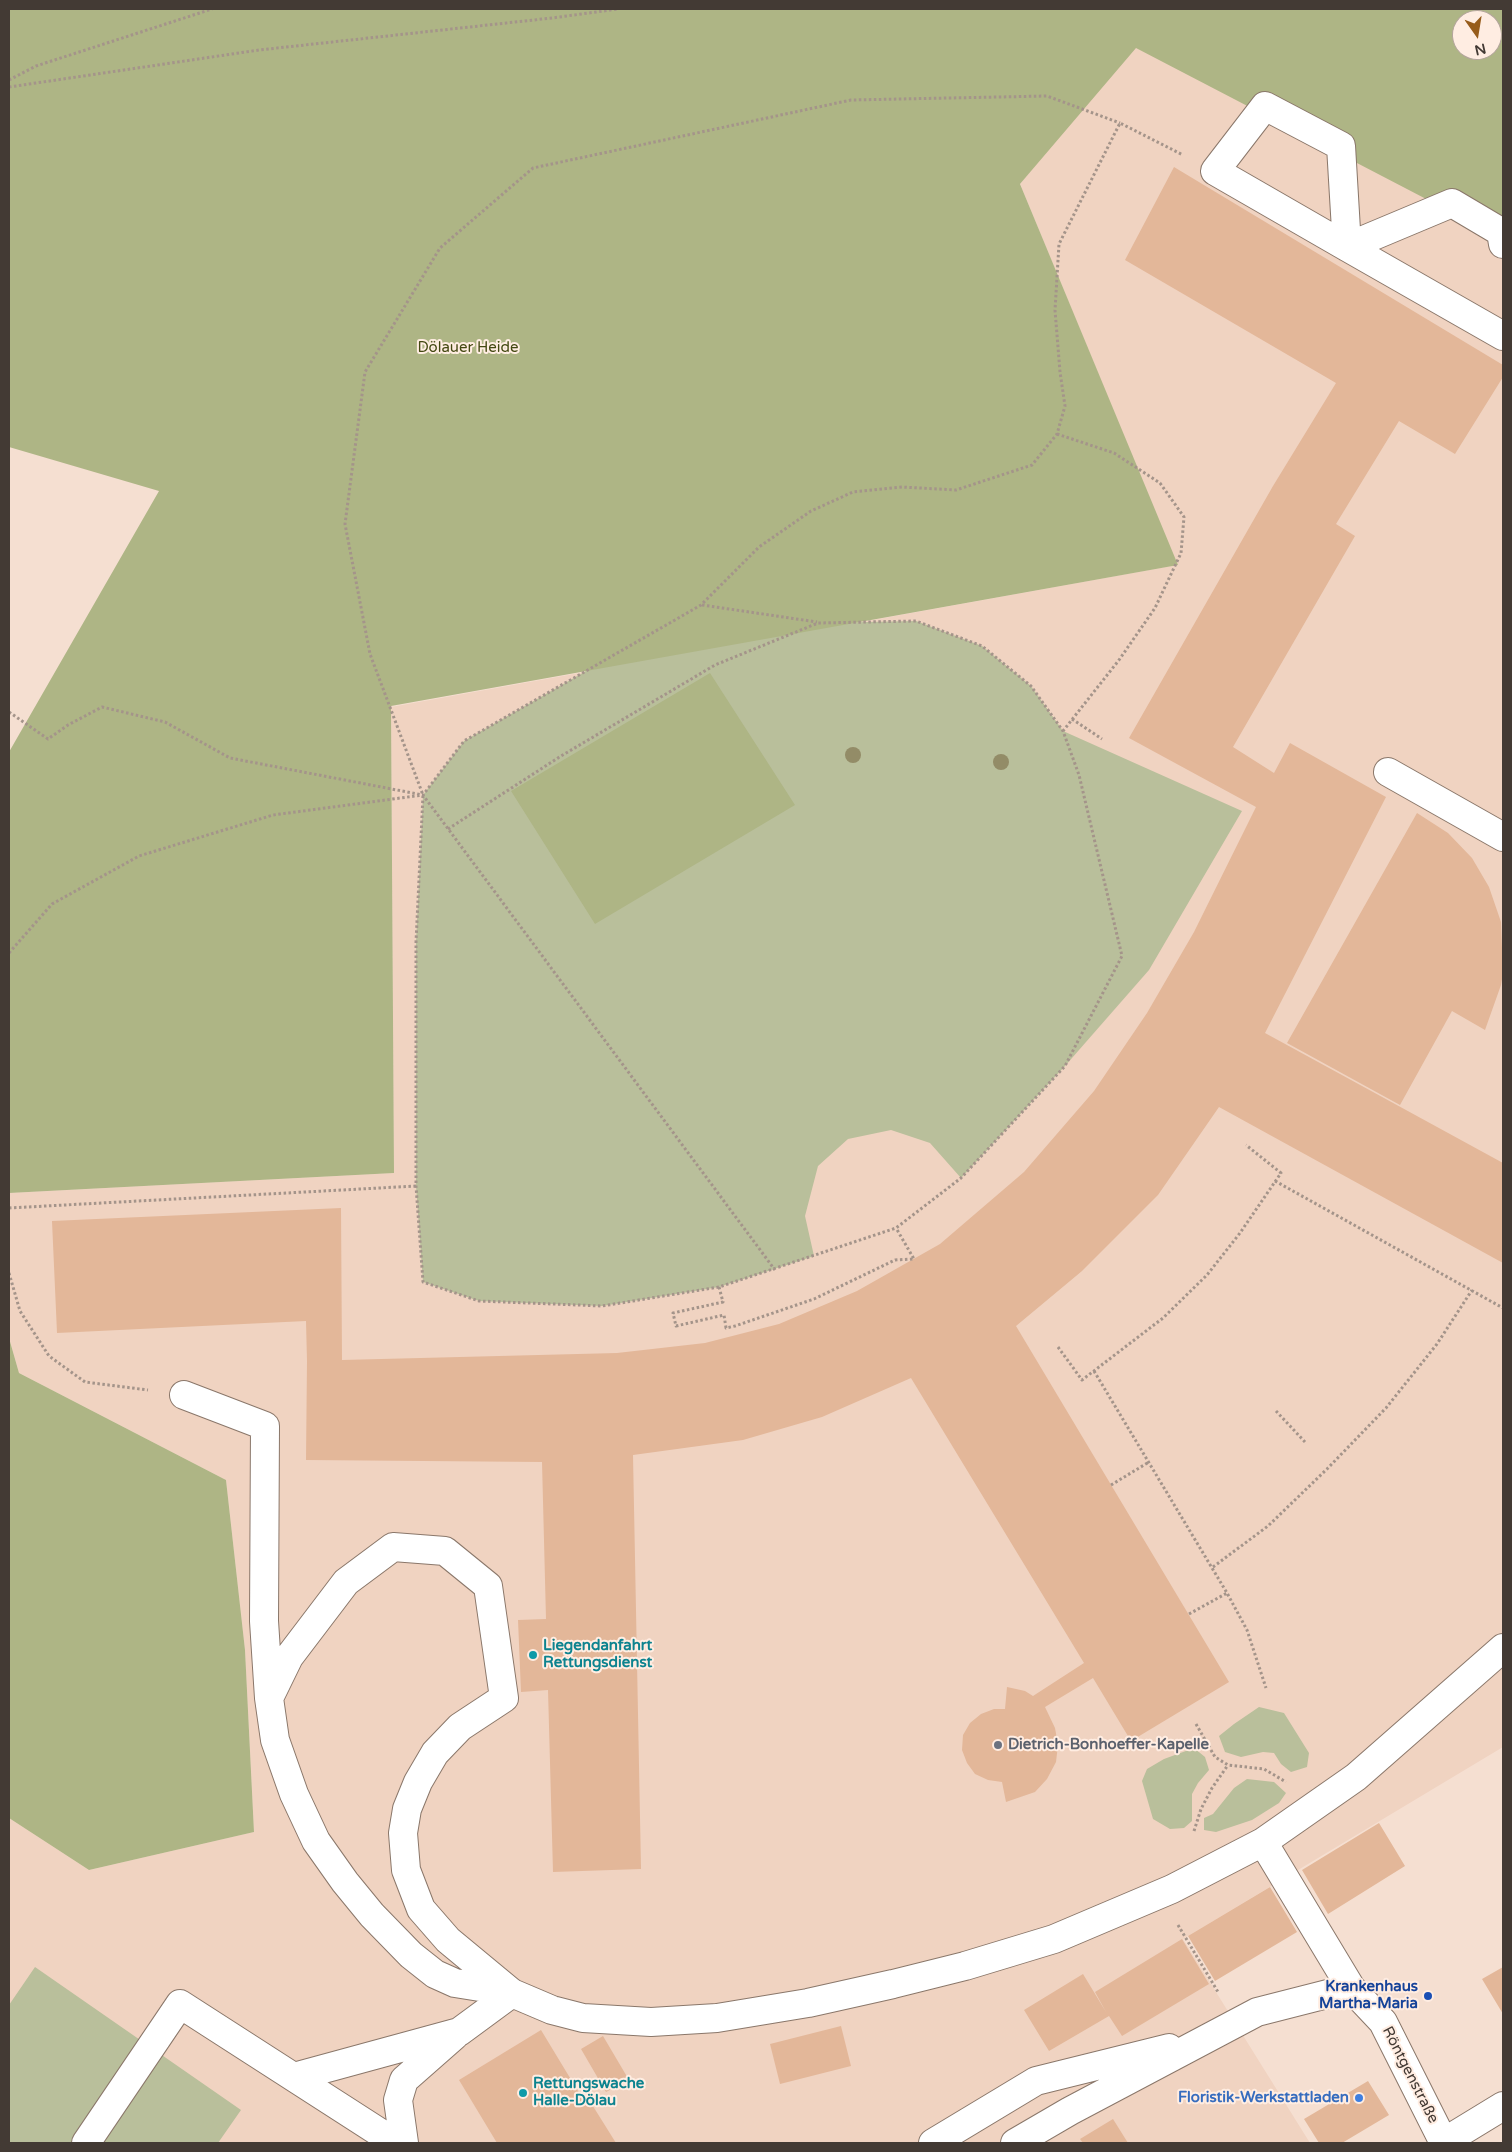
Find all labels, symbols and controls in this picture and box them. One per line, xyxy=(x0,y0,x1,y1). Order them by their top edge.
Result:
north arrow xyxy=(1452,10,1502,60)
text: N xyxy=(1473,40,1488,59)
park label: Dölauer Heide xyxy=(418,339,518,357)
place label: Liegendanfahrt Rettungsdienst xyxy=(543,1637,652,1672)
marker: Liegendanfahrt Rettungsdienst xyxy=(527,1649,539,1661)
place label: Dietrich-Bonhoeffer-Kapelle xyxy=(1008,1736,1209,1754)
marker: Dietrich-Bonhoeffer-Kapelle xyxy=(992,1739,1004,1751)
place label: Krankenhaus Martha-Maria xyxy=(1319,1978,1418,2013)
marker: Krankenhaus Martha-Maria xyxy=(1422,1990,1434,2002)
street label: Röntgenstraße xyxy=(1378,2024,1442,2126)
place label: Rettungswache Halle-Dölau xyxy=(533,2075,644,2110)
marker: Rettungswache Halle-Dölau xyxy=(517,2087,529,2099)
place label: Floristik-Werkstattladen xyxy=(1178,2089,1349,2107)
marker: Floristik-Werkstattladen xyxy=(1353,2092,1365,2104)

